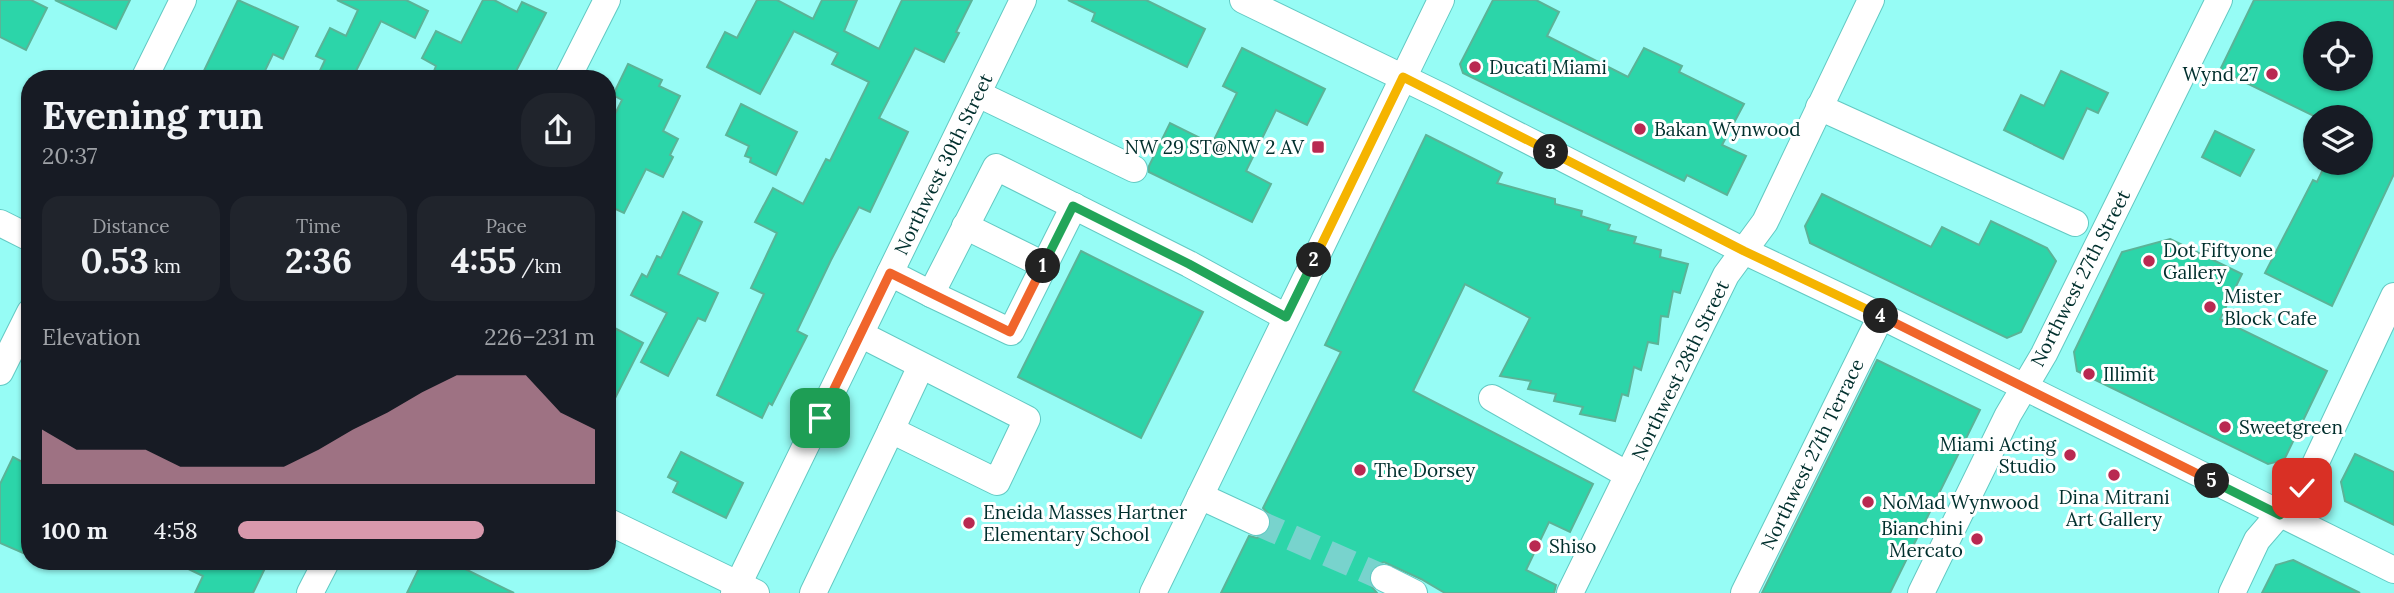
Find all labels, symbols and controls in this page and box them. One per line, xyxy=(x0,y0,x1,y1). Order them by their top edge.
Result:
map controls xyxy=(2303,21,2373,175)
button: locate xyxy=(2303,21,2373,91)
place label: Ducati Miami xyxy=(1489,55,1607,79)
marker: Ducati Miami xyxy=(1467,59,1483,75)
place label: Wynd 27 xyxy=(2183,62,2258,86)
marker: Wynd 27 xyxy=(2264,66,2280,82)
street label: Northwest 30th Street xyxy=(889,69,998,259)
text: Evening run xyxy=(42,91,264,139)
button: share xyxy=(521,93,595,167)
button: layers xyxy=(2303,105,2373,175)
place label: Bakan Wynwood xyxy=(1654,117,1801,141)
marker: Bakan Wynwood xyxy=(1632,121,1648,137)
pin: 3 xyxy=(1534,134,1568,170)
place label: NW 29 ST@NW 2 AV xyxy=(1124,135,1305,159)
marker: NW 29 ST@NW 2 AV xyxy=(1310,139,1326,155)
text: 3 xyxy=(1545,139,1556,163)
text: 20:37 xyxy=(42,141,97,170)
street label: Northwest 27th Street xyxy=(2025,185,2135,371)
text: Distance xyxy=(92,214,169,238)
text: Time xyxy=(296,214,341,238)
text: Pace xyxy=(485,214,527,238)
text: 0.53 xyxy=(81,238,149,283)
text: 2:36 xyxy=(285,238,352,283)
text: 4:55 xyxy=(451,238,516,283)
place label: Dot Fiftyone Gallery xyxy=(2163,238,2273,284)
pin: 2 xyxy=(1296,243,1332,278)
text: 2 xyxy=(1308,247,1319,271)
pin: 1 xyxy=(1026,248,1060,284)
text: 1 xyxy=(1039,253,1046,277)
marker: Dot Fiftyone Gallery xyxy=(2141,253,2157,269)
text: km xyxy=(149,254,181,278)
text: /km xyxy=(516,254,562,278)
street label: Northwest 28th Street xyxy=(1626,275,1734,464)
place label: Mister Block Cafe xyxy=(2224,284,2317,330)
pin: 4 xyxy=(1864,298,1898,334)
marker: Mister Block Cafe xyxy=(2202,299,2218,315)
text: 4 xyxy=(1875,303,1886,327)
text: Elevation xyxy=(42,322,141,351)
text: 226–231 m xyxy=(484,322,595,351)
street label: Northwest 27th Terrace xyxy=(1755,355,1869,553)
place label: Illimit xyxy=(2103,362,2156,386)
marker: Illimit xyxy=(2081,366,2097,382)
pin xyxy=(790,388,850,448)
icon: arrive xyxy=(801,399,839,437)
place label: Sweetgreen xyxy=(2239,415,2343,439)
marker: Sweetgreen xyxy=(2217,419,2233,435)
place label: Miami Acting Studio xyxy=(1939,432,2056,478)
marker: Miami Acting Studio xyxy=(2062,447,2078,463)
place label: The Dorsey xyxy=(1374,458,1475,482)
pin xyxy=(2272,458,2332,518)
marker: The Dorsey xyxy=(1352,462,1368,478)
pin: 5 xyxy=(2194,463,2230,498)
marker: Dina Mitrani Art Gallery xyxy=(2106,467,2122,483)
text: 5 xyxy=(2206,468,2217,492)
icon: check xyxy=(2283,469,2321,507)
place label: Dina Mitrani Art Gallery xyxy=(2058,485,2170,531)
place label: NoMad Wynwood xyxy=(1882,490,2039,514)
marker: NoMad Wynwood xyxy=(1860,494,1876,510)
place label: Eneida Masses Hartner Elementary School xyxy=(983,500,1188,546)
marker: Eneida Masses Hartner Elementary School xyxy=(961,515,977,531)
text: 100 m xyxy=(42,516,108,545)
text: 4:58 xyxy=(154,516,198,545)
place label: Bianchini Mercato xyxy=(1881,516,1963,562)
marker: Bianchini Mercato xyxy=(1969,531,1985,547)
place label: Shiso xyxy=(1549,534,1596,558)
marker: Shiso xyxy=(1527,538,1543,554)

